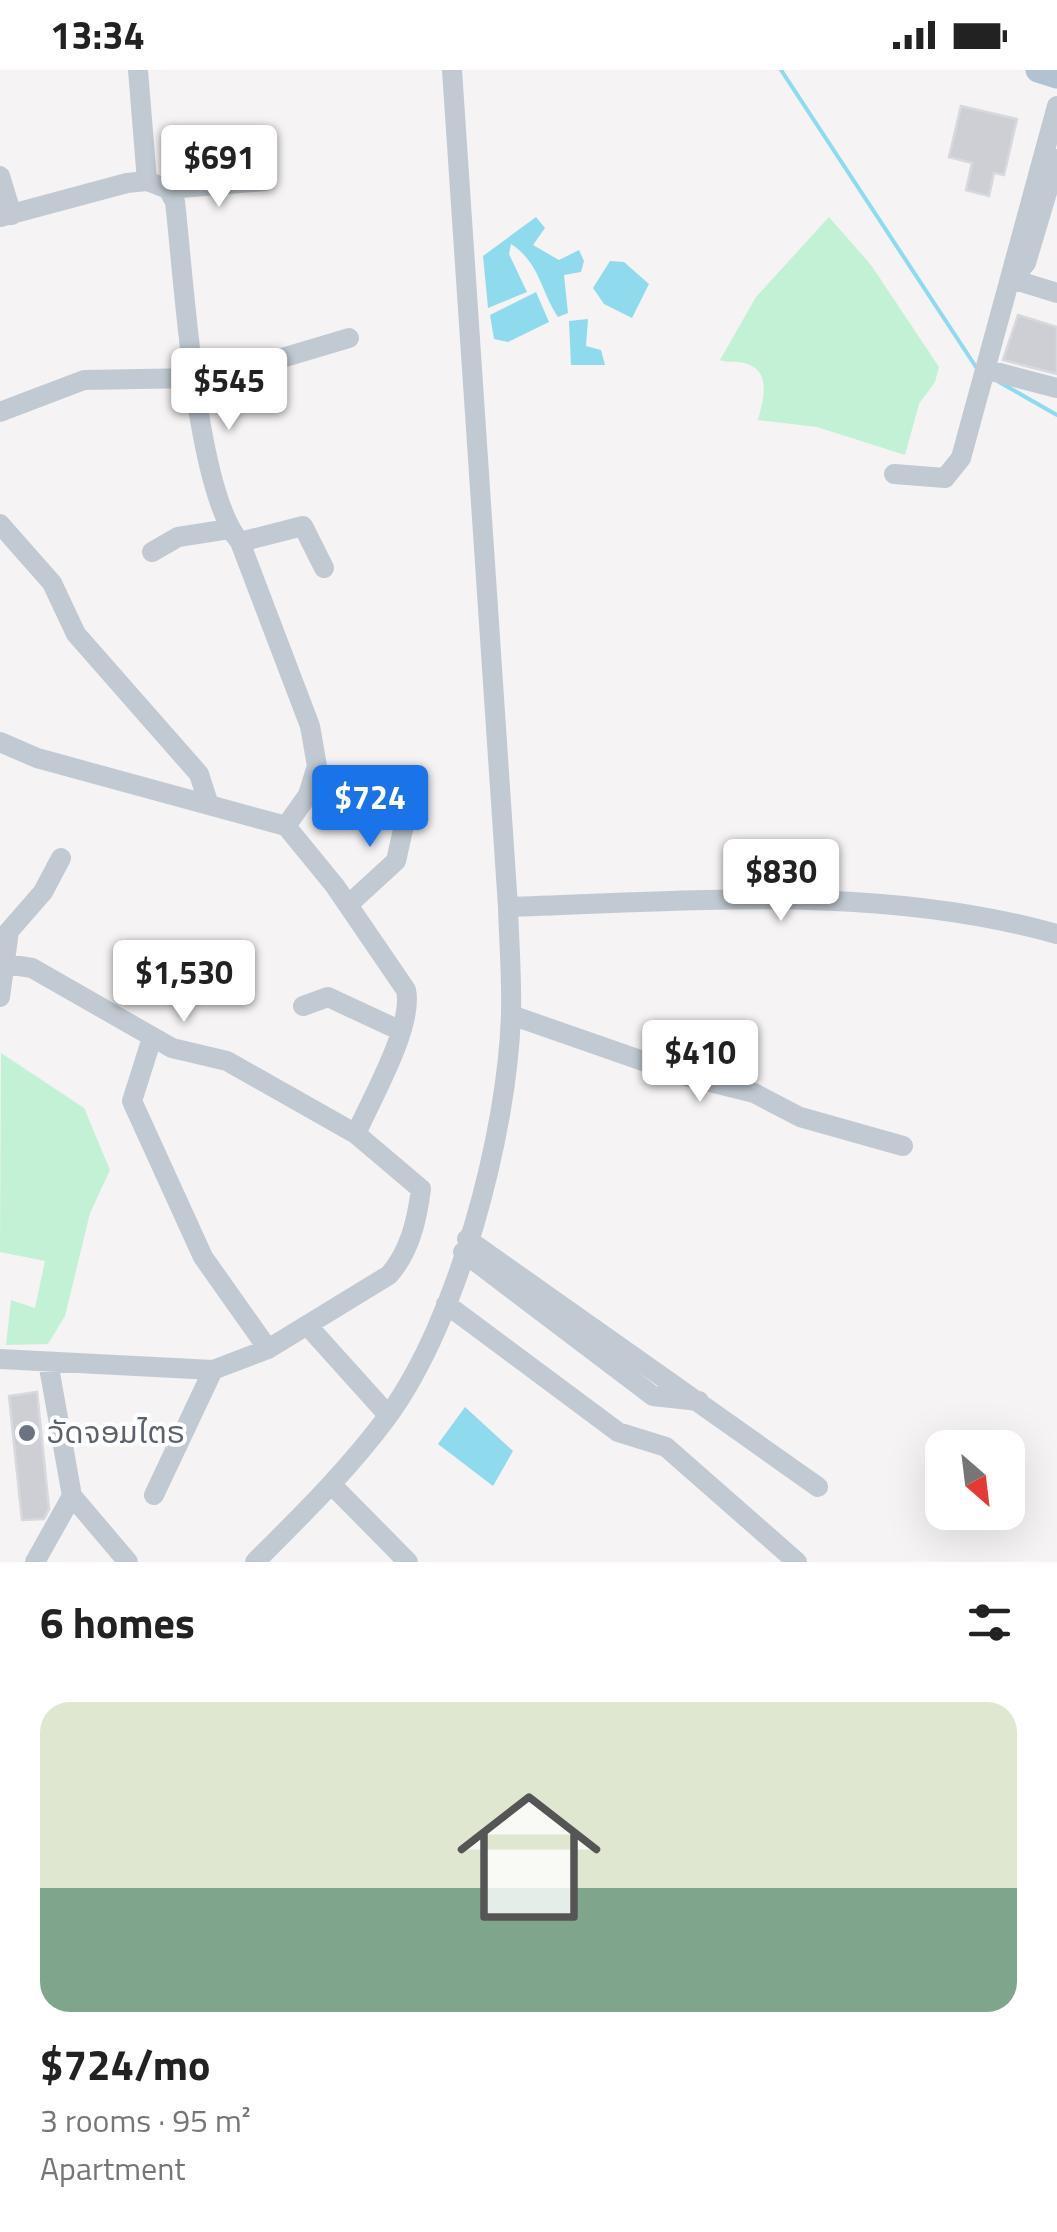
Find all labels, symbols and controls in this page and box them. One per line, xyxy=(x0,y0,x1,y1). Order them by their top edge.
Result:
text: 13:34 xyxy=(50,6,145,64)
pin: $691 xyxy=(160,125,278,210)
text: $691 xyxy=(183,133,255,181)
pin: $545 xyxy=(170,348,288,433)
text: $545 xyxy=(193,356,265,404)
pin: $724 xyxy=(311,765,429,850)
text: $724 xyxy=(334,773,406,821)
pin: $830 xyxy=(722,839,840,924)
text: $830 xyxy=(745,847,817,895)
pin: $1,530 xyxy=(103,940,265,1025)
text: $1,530 xyxy=(135,948,233,996)
pin: $410 xyxy=(641,1020,759,1105)
text: $410 xyxy=(664,1028,736,1076)
place label: ວັດຈອມໄຕຣ xyxy=(47,1409,185,1455)
marker: ວັດຈອມໄຕຣ xyxy=(16,1422,38,1444)
north arrow xyxy=(925,1430,1025,1530)
map controls xyxy=(925,1430,1025,1530)
text: 6 homes xyxy=(40,1590,195,1654)
icon: filters xyxy=(962,1595,1017,1650)
icon: home xyxy=(439,1767,619,1947)
text: $724/mo xyxy=(40,2032,210,2096)
text: 3 rooms · 95 m² xyxy=(40,2096,251,2144)
text: Apartment xyxy=(40,2144,186,2192)

